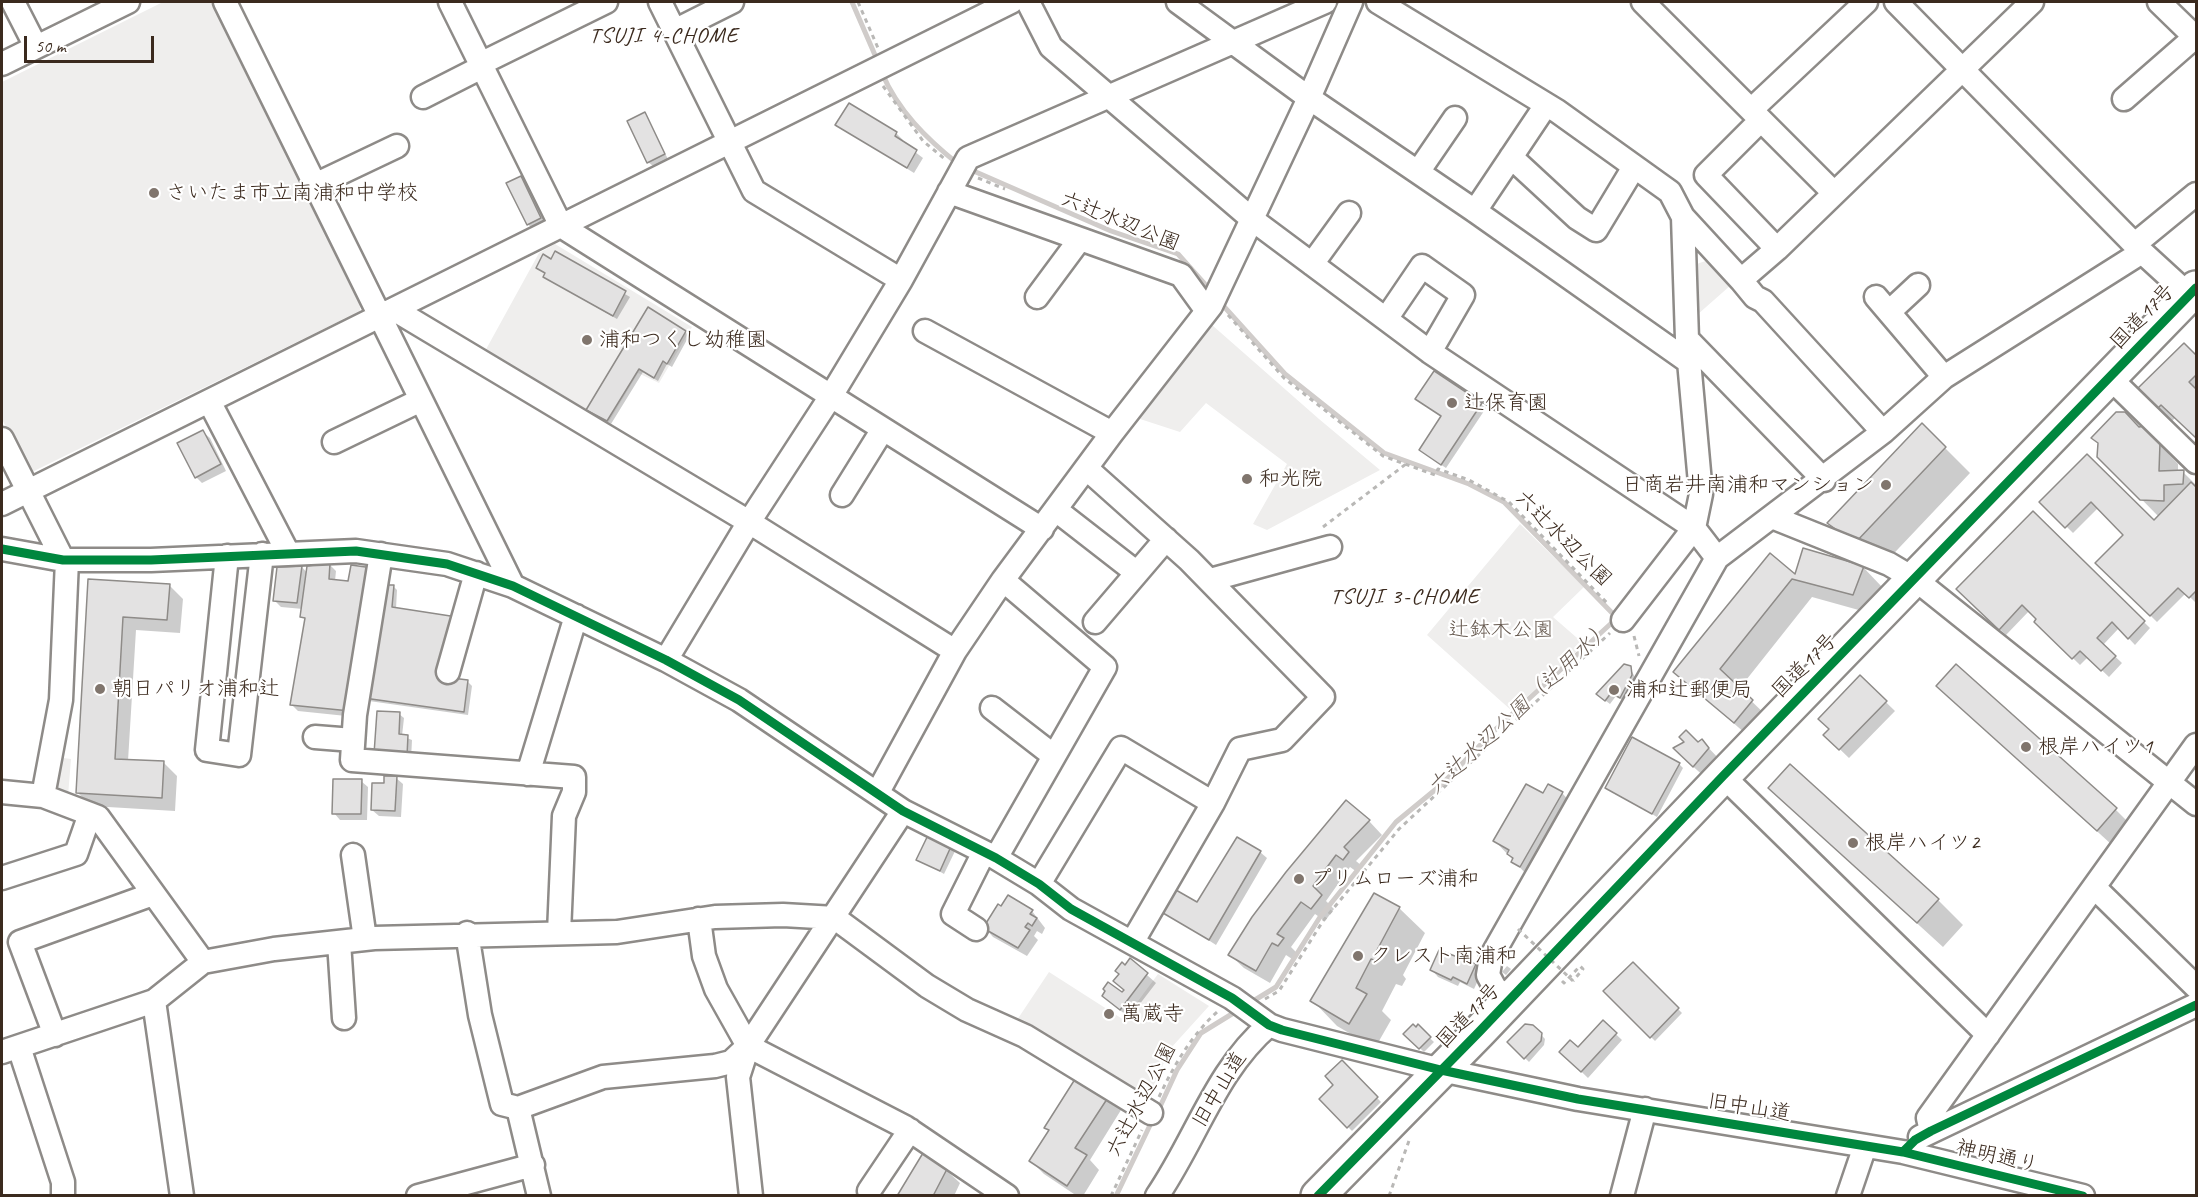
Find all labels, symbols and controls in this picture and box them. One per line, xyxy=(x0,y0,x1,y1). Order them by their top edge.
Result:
district label: TSUJI 4-CHOME xyxy=(589,23,739,49)
scale bar xyxy=(27,24,158,62)
text: 50 m xyxy=(35,35,66,57)
place label: さいたま市立南浦和中学校 xyxy=(166,180,418,206)
marker: さいたま市立南浦和中学校 xyxy=(147,186,161,200)
street label: 六辻水辺公園 xyxy=(1057,187,1183,257)
street label: 国道17号 xyxy=(2105,279,2181,355)
place label: 浦和つくし幼稚園 xyxy=(599,327,767,353)
marker: 浦和つくし幼稚園 xyxy=(580,333,594,347)
place label: 辻保育園 xyxy=(1464,390,1548,416)
marker: 辻保育園 xyxy=(1445,396,1459,410)
place label: 和光院 xyxy=(1259,466,1322,492)
marker: 和光院 xyxy=(1240,472,1254,486)
place label: 日商岩井南浦和マンション xyxy=(1622,472,1874,498)
marker: 日商岩井南浦和マンション xyxy=(1879,478,1893,492)
street label: 六辻水辺公園 xyxy=(1510,486,1616,592)
district label: TSUJI 3-CHOME xyxy=(1330,584,1480,610)
water label: 六辻水辺公園（辻用水） xyxy=(1423,617,1617,801)
park label: 辻鉢木公園 xyxy=(1449,617,1553,643)
street label: 国道17号 xyxy=(1767,628,1843,704)
place label: 朝日パリオ浦和辻 xyxy=(112,676,280,702)
place label: 浦和辻郵便局 xyxy=(1626,677,1752,703)
marker: 朝日パリオ浦和辻 xyxy=(93,682,107,696)
marker: 浦和辻郵便局 xyxy=(1607,683,1621,697)
place label: 根岸ハイツ1 xyxy=(2038,734,2152,760)
marker: 根岸ハイツ1 xyxy=(2019,740,2033,754)
place label: 根岸ハイツ2 xyxy=(1865,830,1979,856)
marker: 根岸ハイツ2 xyxy=(1846,836,1860,850)
place label: プリムローズ浦和 xyxy=(1311,866,1479,892)
marker: プリムローズ浦和 xyxy=(1292,872,1306,886)
place label: クレスト南浦和 xyxy=(1370,943,1517,969)
marker: クレスト南浦和 xyxy=(1351,949,1365,963)
street label: 国道17号 xyxy=(1431,978,1507,1054)
place label: 萬蔵寺 xyxy=(1121,1001,1184,1027)
marker: 萬蔵寺 xyxy=(1102,1007,1116,1021)
street label: 六辻水辺公園 xyxy=(1101,1038,1183,1162)
street label: 旧中山道 xyxy=(1188,1048,1252,1132)
street label: 旧中山道 xyxy=(1706,1089,1792,1127)
street label: 神明通り xyxy=(1953,1135,2041,1179)

